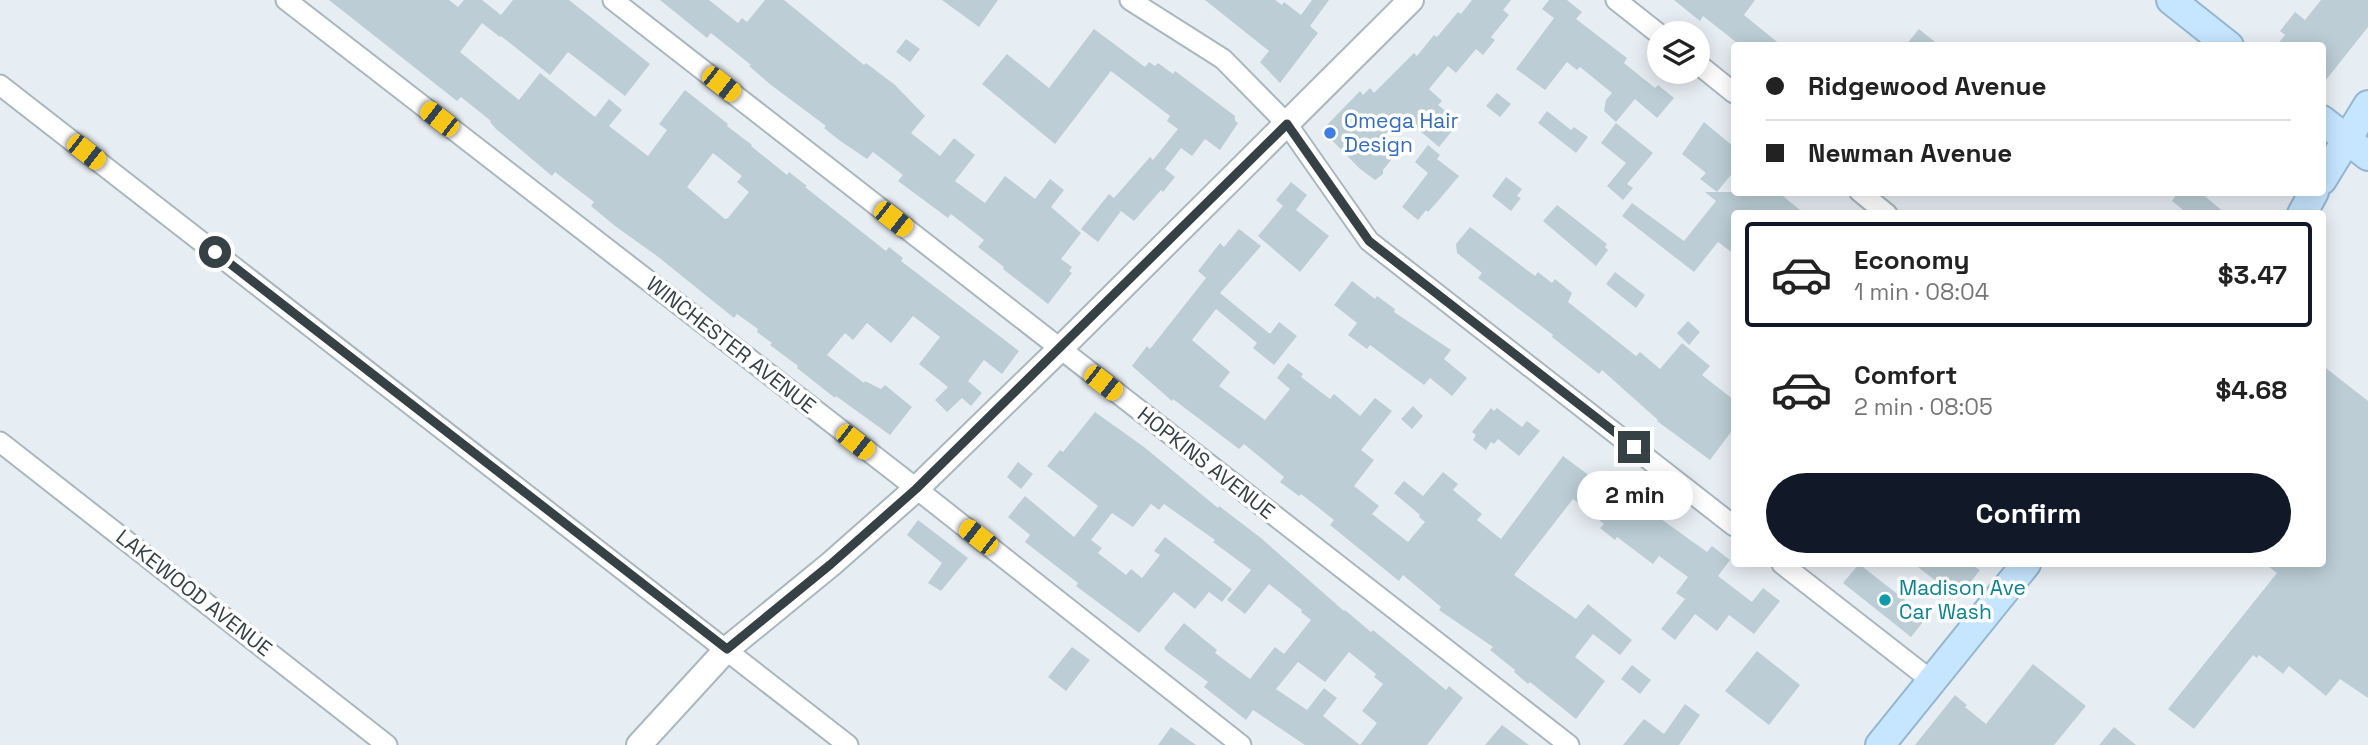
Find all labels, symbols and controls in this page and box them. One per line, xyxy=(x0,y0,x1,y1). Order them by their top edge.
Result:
map controls xyxy=(1647,21,1710,84)
button: layers xyxy=(1647,21,1710,84)
car xyxy=(698,63,745,105)
text: Ridgewood Avenue xyxy=(1808,69,2046,103)
car xyxy=(416,98,463,140)
place label: Omega Hair Design xyxy=(1344,107,1458,158)
marker: Omega Hair Design xyxy=(1322,125,1338,141)
car xyxy=(63,131,110,173)
text: Newman Avenue xyxy=(1808,136,2012,170)
car xyxy=(870,198,917,240)
route start xyxy=(199,236,231,268)
icon: car xyxy=(1770,243,1833,306)
text: Economy xyxy=(1854,243,1970,277)
text: $3.47 xyxy=(2218,258,2287,292)
street label: WINCHESTER AVENUE xyxy=(641,270,822,419)
text: 1 min · 08:04 xyxy=(1854,277,1989,307)
icon: car xyxy=(1770,358,1833,421)
text: Comfort xyxy=(1854,358,1957,392)
car xyxy=(1080,362,1127,404)
text: $4.68 xyxy=(2216,373,2287,407)
text: 2 min · 08:05 xyxy=(1854,392,1993,422)
street label: HOPKINS AVENUE xyxy=(1132,401,1280,525)
car xyxy=(832,421,879,463)
route end xyxy=(1618,431,1650,463)
callout: 2 min xyxy=(1576,472,1692,520)
button: Confirm xyxy=(1766,473,2291,553)
text: 2 min xyxy=(1605,480,1665,510)
car xyxy=(955,516,1002,558)
street label: LAKEWOOD AVENUE xyxy=(111,523,278,662)
place label: Madison Ave Car Wash xyxy=(1899,574,2026,625)
marker: Madison Ave Car Wash xyxy=(1877,592,1893,608)

